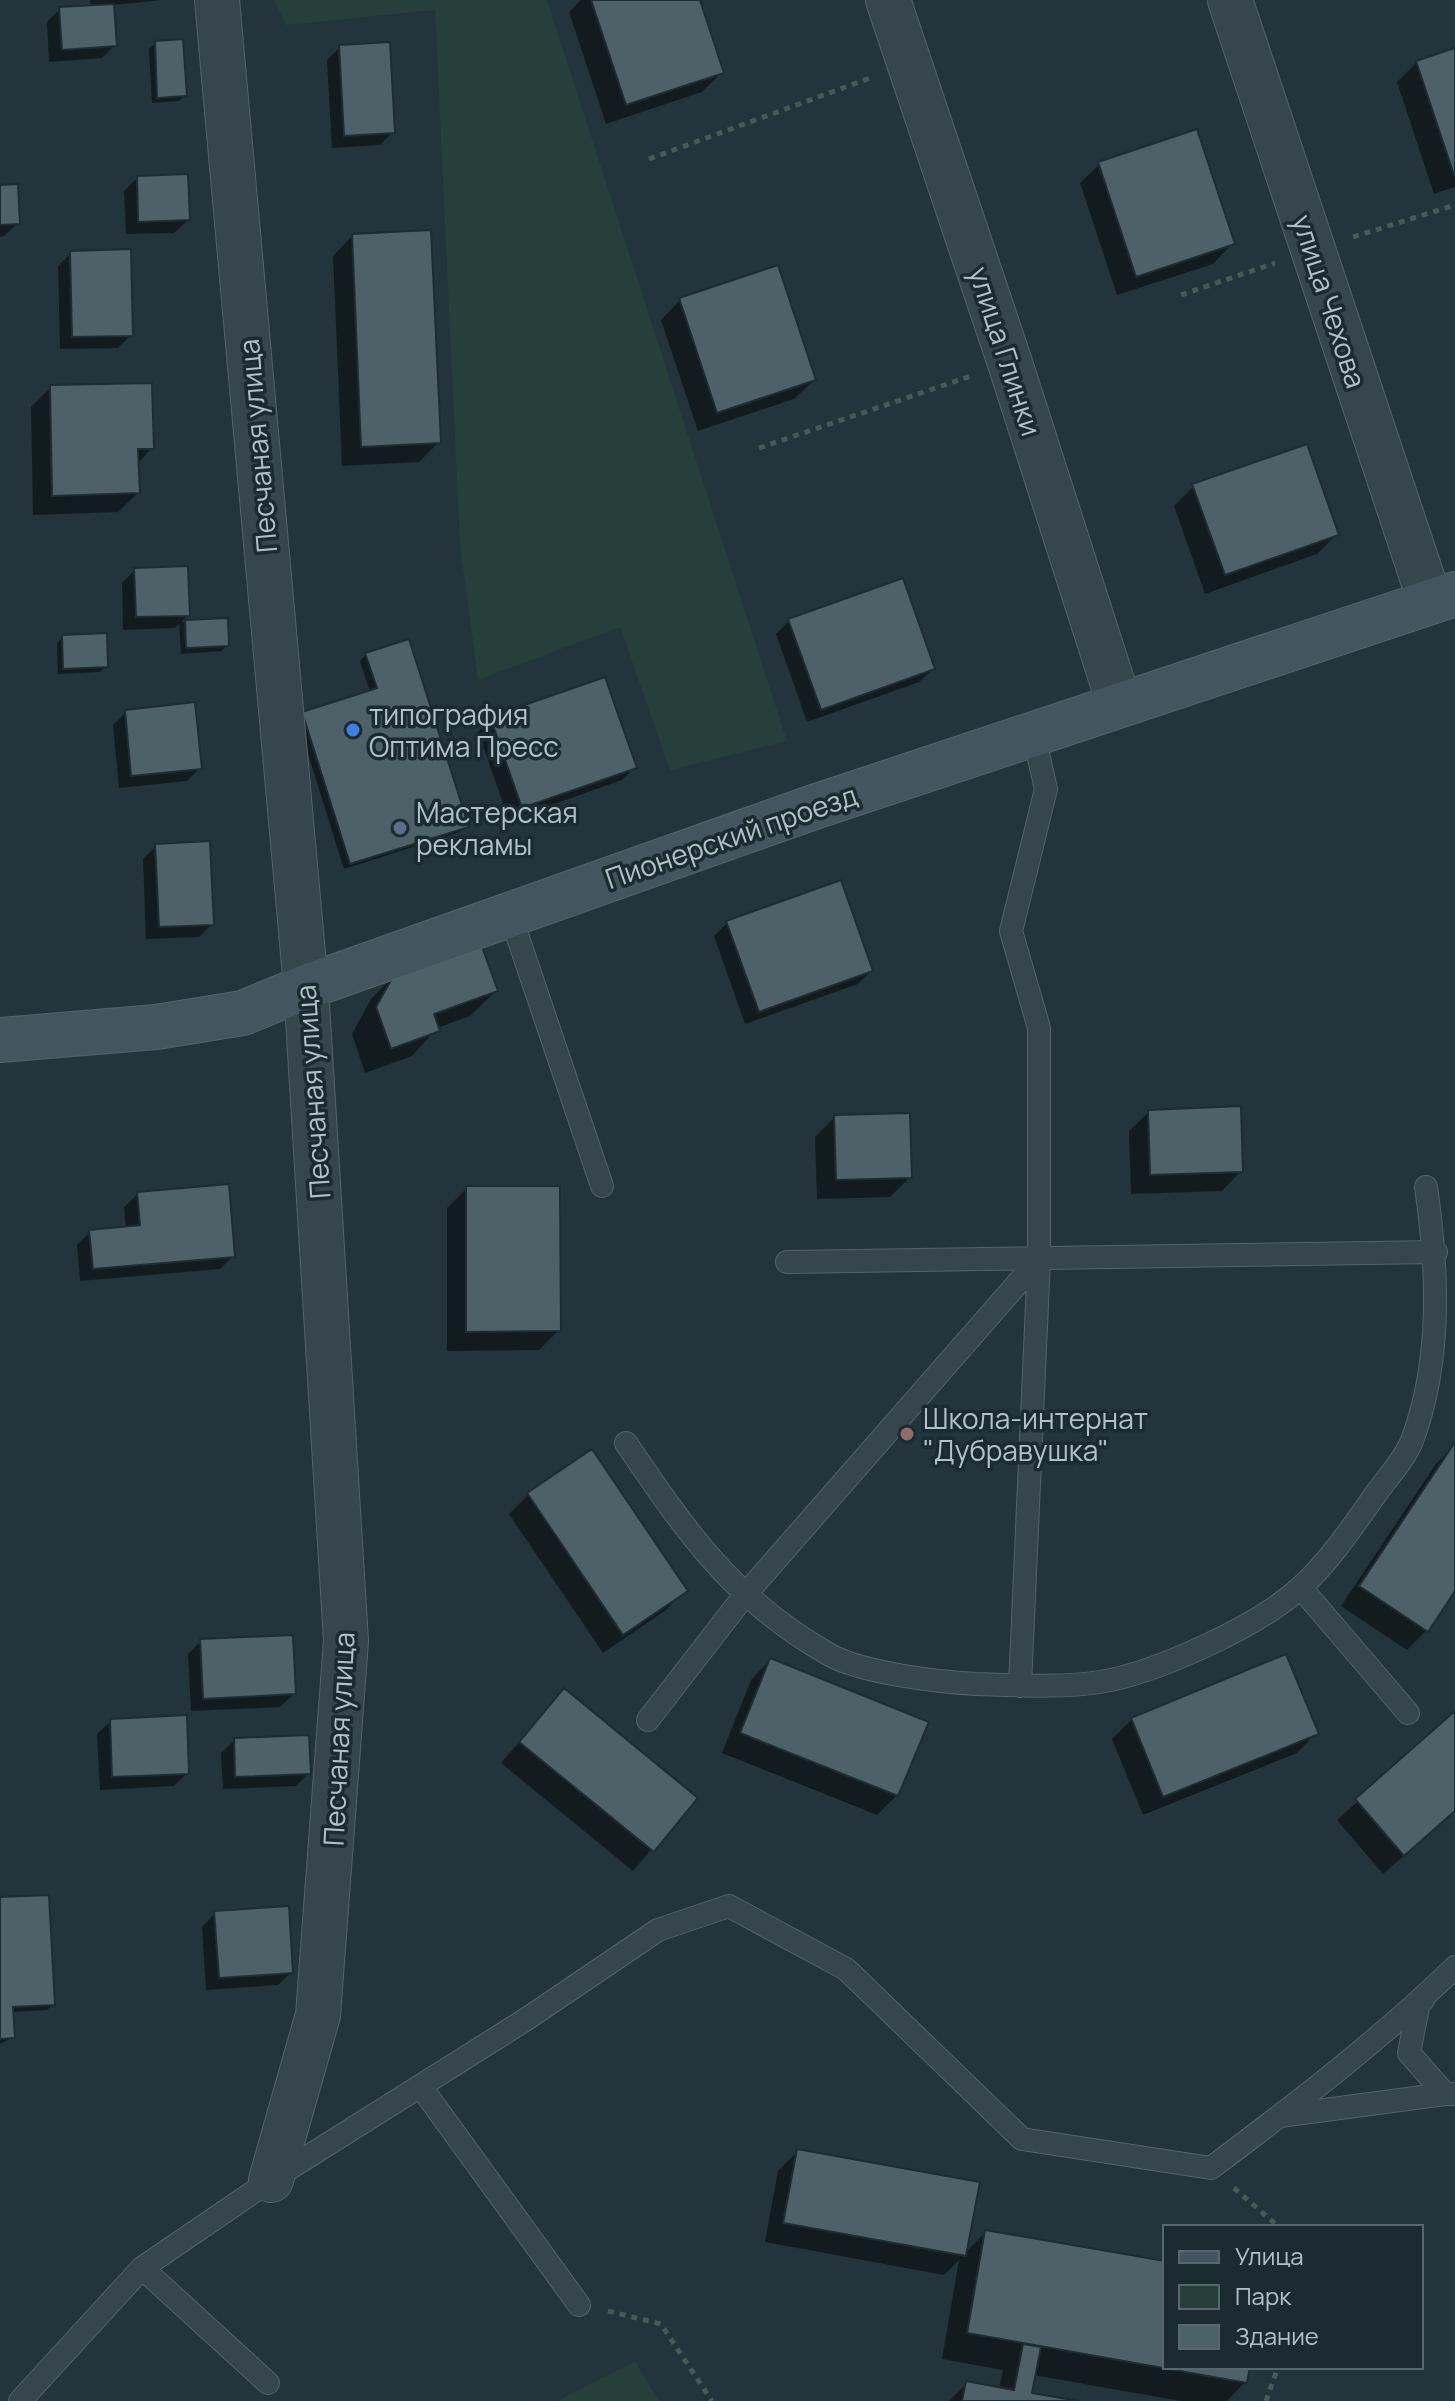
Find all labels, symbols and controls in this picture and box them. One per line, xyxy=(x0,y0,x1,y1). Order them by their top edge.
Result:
street label: улица Чехова xyxy=(1284,210,1376,392)
street label: улица Глинки xyxy=(961,262,1051,440)
street label: Песчаная улица xyxy=(229,338,285,554)
place label: типография Оптима Пресс xyxy=(369,695,559,765)
marker: типография Оптима Пресс xyxy=(344,721,362,739)
street label: Пионерский проезд xyxy=(600,775,862,897)
place label: Мастерская рекламы xyxy=(416,793,578,863)
marker: Мастерская рекламы xyxy=(391,819,409,837)
street label: Песчаная улица xyxy=(286,984,338,1200)
place label: Школа-интернат "Дубравушка" xyxy=(923,1399,1148,1469)
marker: Школа-интернат "Дубравушка" xyxy=(898,1425,916,1443)
street label: Песчаная улица xyxy=(313,1631,363,1847)
legend xyxy=(1163,2225,1423,2369)
text: Улица xyxy=(1235,2239,1304,2272)
text: Парк xyxy=(1235,2279,1292,2312)
text: Здание xyxy=(1235,2319,1319,2352)

